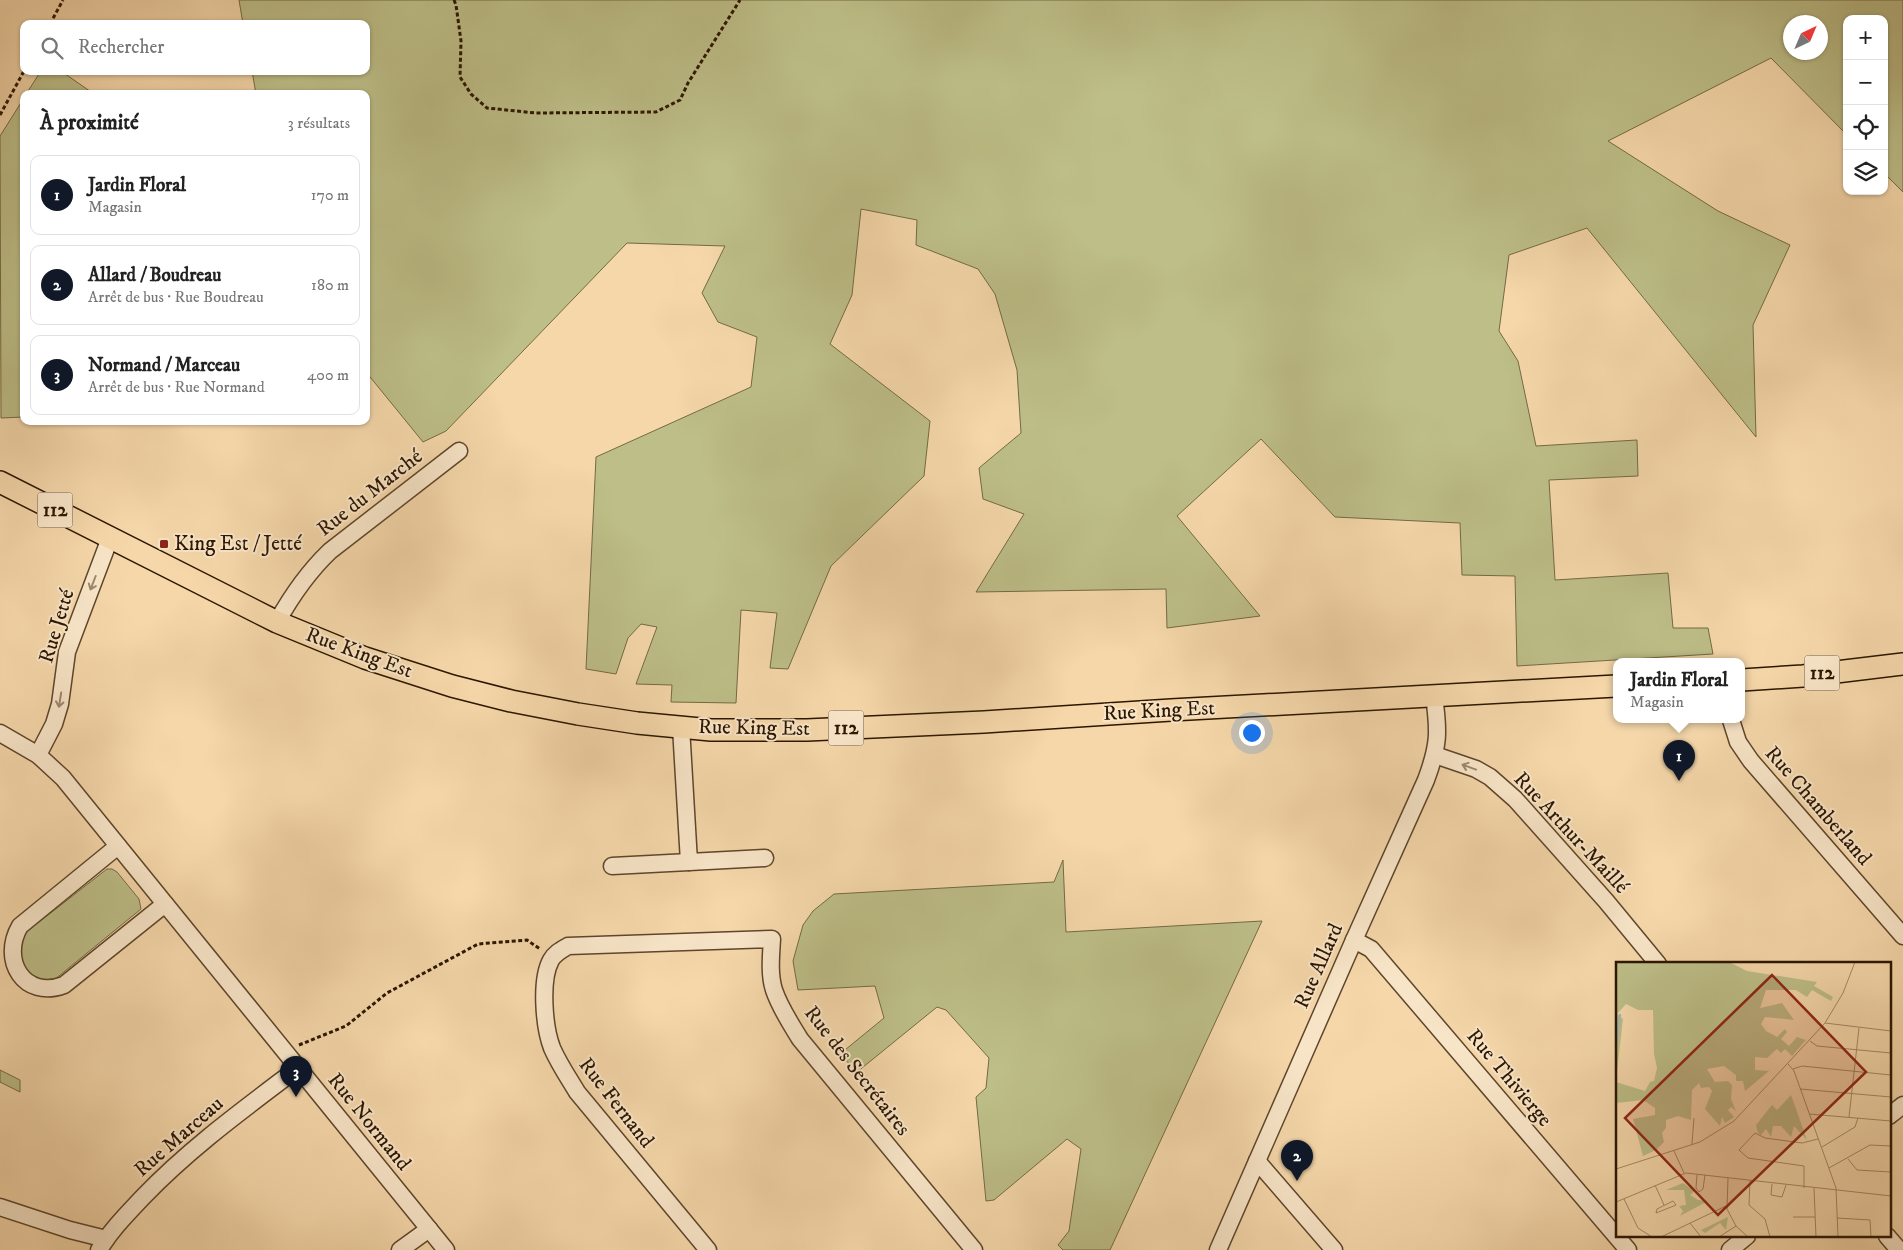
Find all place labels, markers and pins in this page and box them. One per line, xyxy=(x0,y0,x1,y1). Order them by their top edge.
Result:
place label: King Est / Jetté xyxy=(174,531,302,557)
marker: King Est / Jetté xyxy=(158,538,170,550)
pin: 1 xyxy=(1663,740,1695,781)
pin: 3 xyxy=(280,1056,312,1097)
pin: 2 xyxy=(1281,1140,1313,1181)

